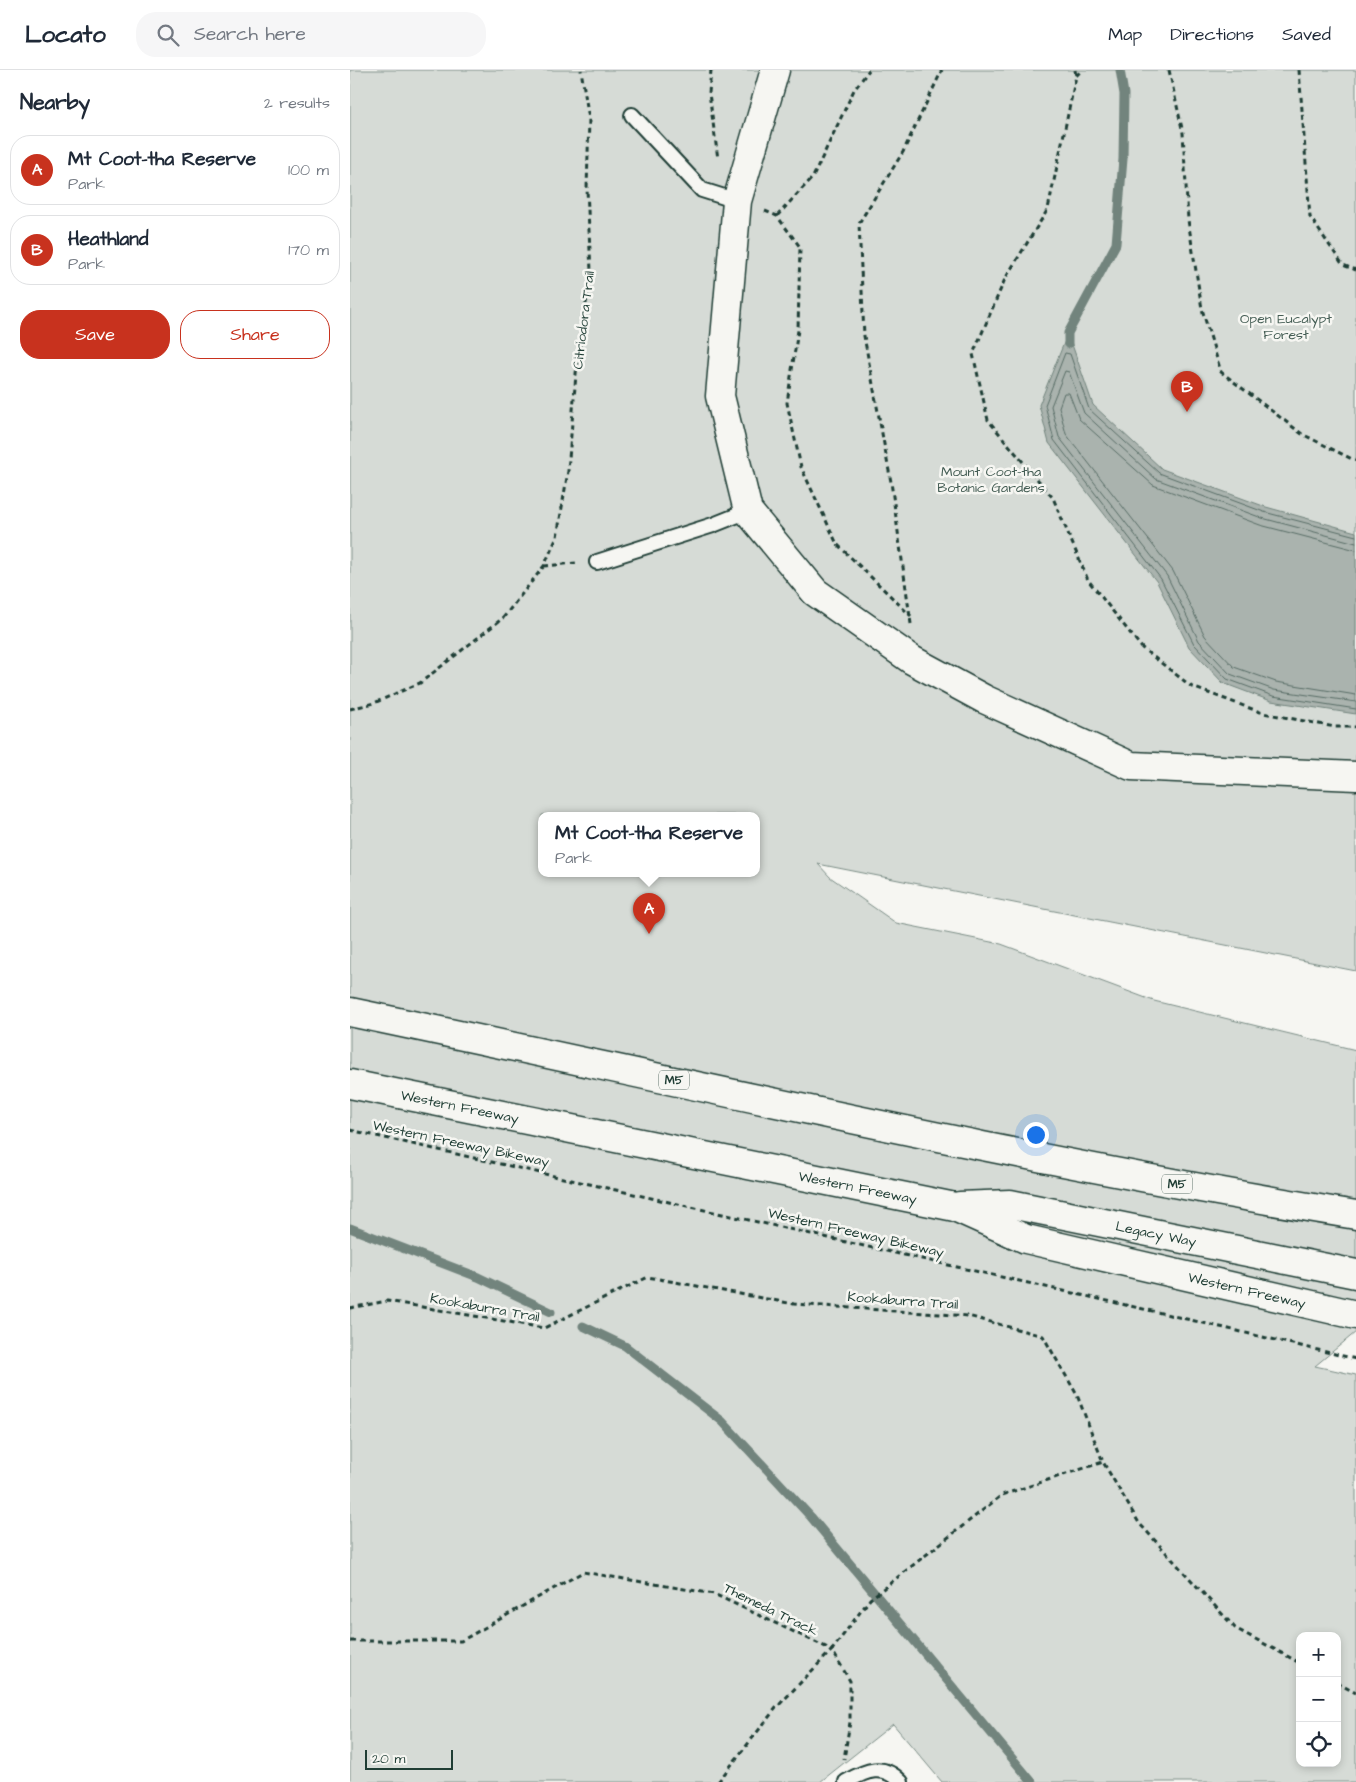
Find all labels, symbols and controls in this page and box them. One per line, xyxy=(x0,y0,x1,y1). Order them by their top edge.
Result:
search box xyxy=(136,12,486,57)
text: Locato xyxy=(25,18,106,52)
icon: search xyxy=(154,21,182,49)
text: Search here xyxy=(194,21,306,48)
text: Map xyxy=(1108,22,1142,47)
text: Directions xyxy=(1170,22,1254,47)
text: Saved xyxy=(1282,22,1331,47)
text: Nearby xyxy=(20,88,90,117)
text: 2 results xyxy=(264,92,330,114)
text: Mt Coot-tha Reserve xyxy=(68,146,256,173)
text: A xyxy=(32,159,42,181)
text: 100 m xyxy=(288,159,329,181)
text: Park xyxy=(68,173,105,195)
text: Heathland xyxy=(68,226,148,253)
text: B xyxy=(31,239,43,261)
text: 170 m xyxy=(288,239,329,261)
text: Park xyxy=(68,253,105,275)
street label: Citriodora Trail xyxy=(568,270,600,370)
park label: Open Eucalypt Forest xyxy=(1240,309,1332,345)
button: Save xyxy=(20,310,170,359)
button: Share xyxy=(180,310,330,359)
pin: B xyxy=(1171,371,1203,412)
park label: Mount Coot-tha Botanic Gardens xyxy=(937,462,1045,498)
popup xyxy=(538,812,760,877)
text: Mt Coot-tha Reserve xyxy=(555,820,743,847)
text: Park xyxy=(555,847,592,869)
pin: A xyxy=(633,893,665,934)
road number: M5 xyxy=(659,1070,689,1090)
street label: Western Freeway xyxy=(399,1086,521,1129)
street label: Western Freeway Bikeway xyxy=(371,1115,551,1173)
your location xyxy=(1023,1122,1049,1148)
street label: Western Freeway xyxy=(797,1166,919,1210)
road number: M5 xyxy=(1162,1174,1192,1194)
street label: Western Freeway Bikeway xyxy=(766,1203,946,1263)
street label: Legacy Way xyxy=(1114,1217,1198,1252)
street label: Western Freeway xyxy=(1186,1268,1308,1314)
street label: Kookaburra Trail xyxy=(847,1287,959,1315)
street label: Kookaburra Trail xyxy=(428,1288,541,1327)
street label: Themeda Track xyxy=(720,1578,821,1642)
map controls xyxy=(1296,1632,1341,1767)
button: + xyxy=(1296,1632,1341,1677)
button: − xyxy=(1296,1677,1341,1722)
button: locate xyxy=(1296,1722,1341,1767)
scale bar xyxy=(365,1747,452,1770)
text: 20 m xyxy=(372,1749,405,1769)

